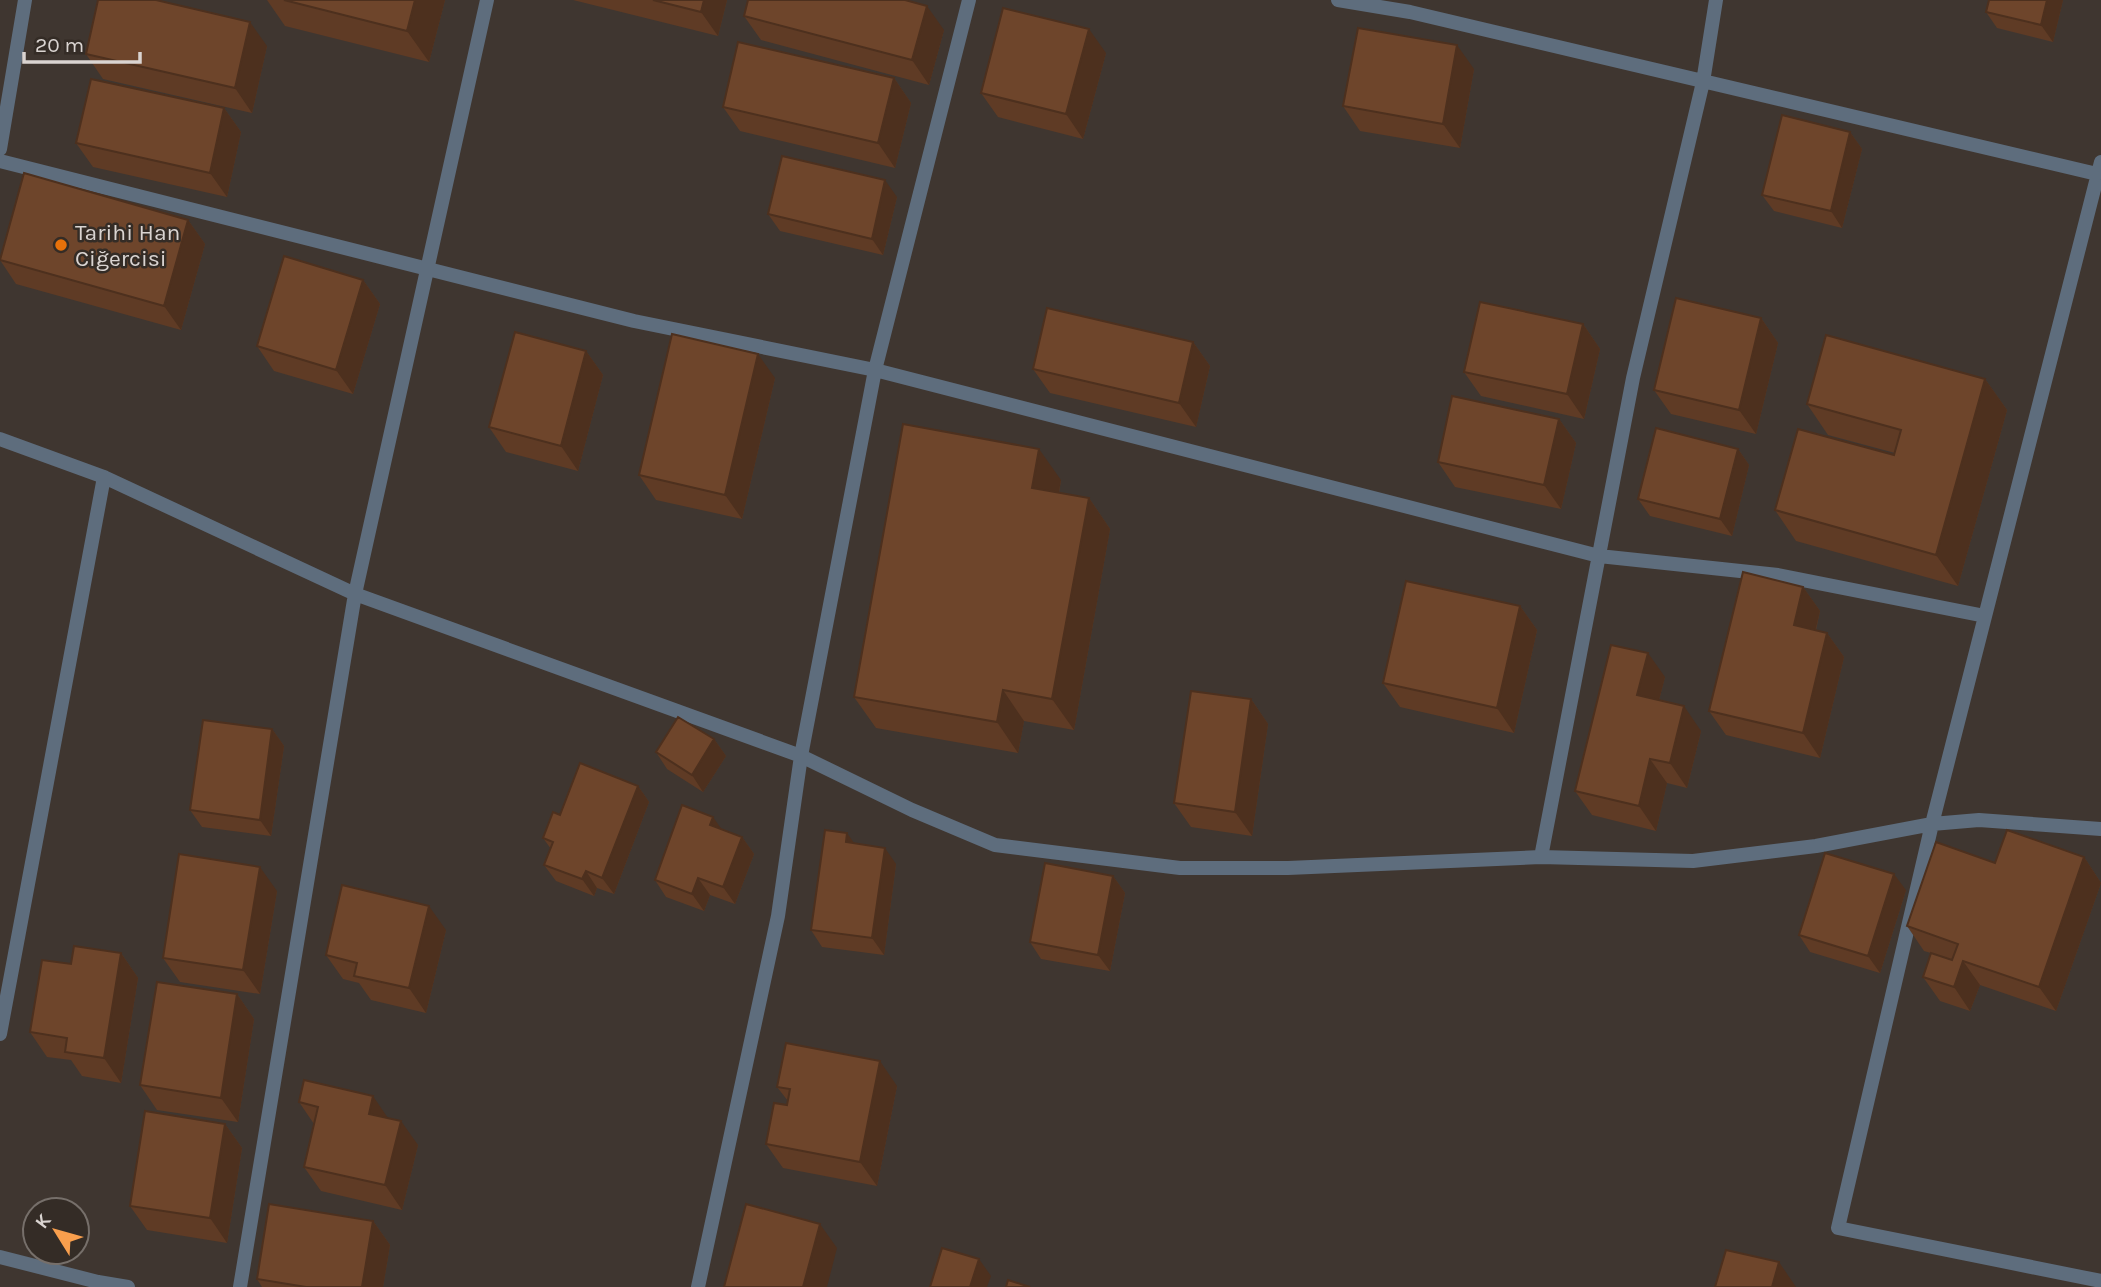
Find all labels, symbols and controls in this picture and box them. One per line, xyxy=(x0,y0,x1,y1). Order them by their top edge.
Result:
scale bar xyxy=(24,21,140,65)
text: 20 m xyxy=(35,33,84,57)
place label: Tarihi Han Ciğercisi xyxy=(75,219,180,272)
marker: Tarihi Han Ciğercisi xyxy=(53,237,69,253)
north arrow xyxy=(21,1196,91,1266)
text: K xyxy=(31,1209,56,1233)

